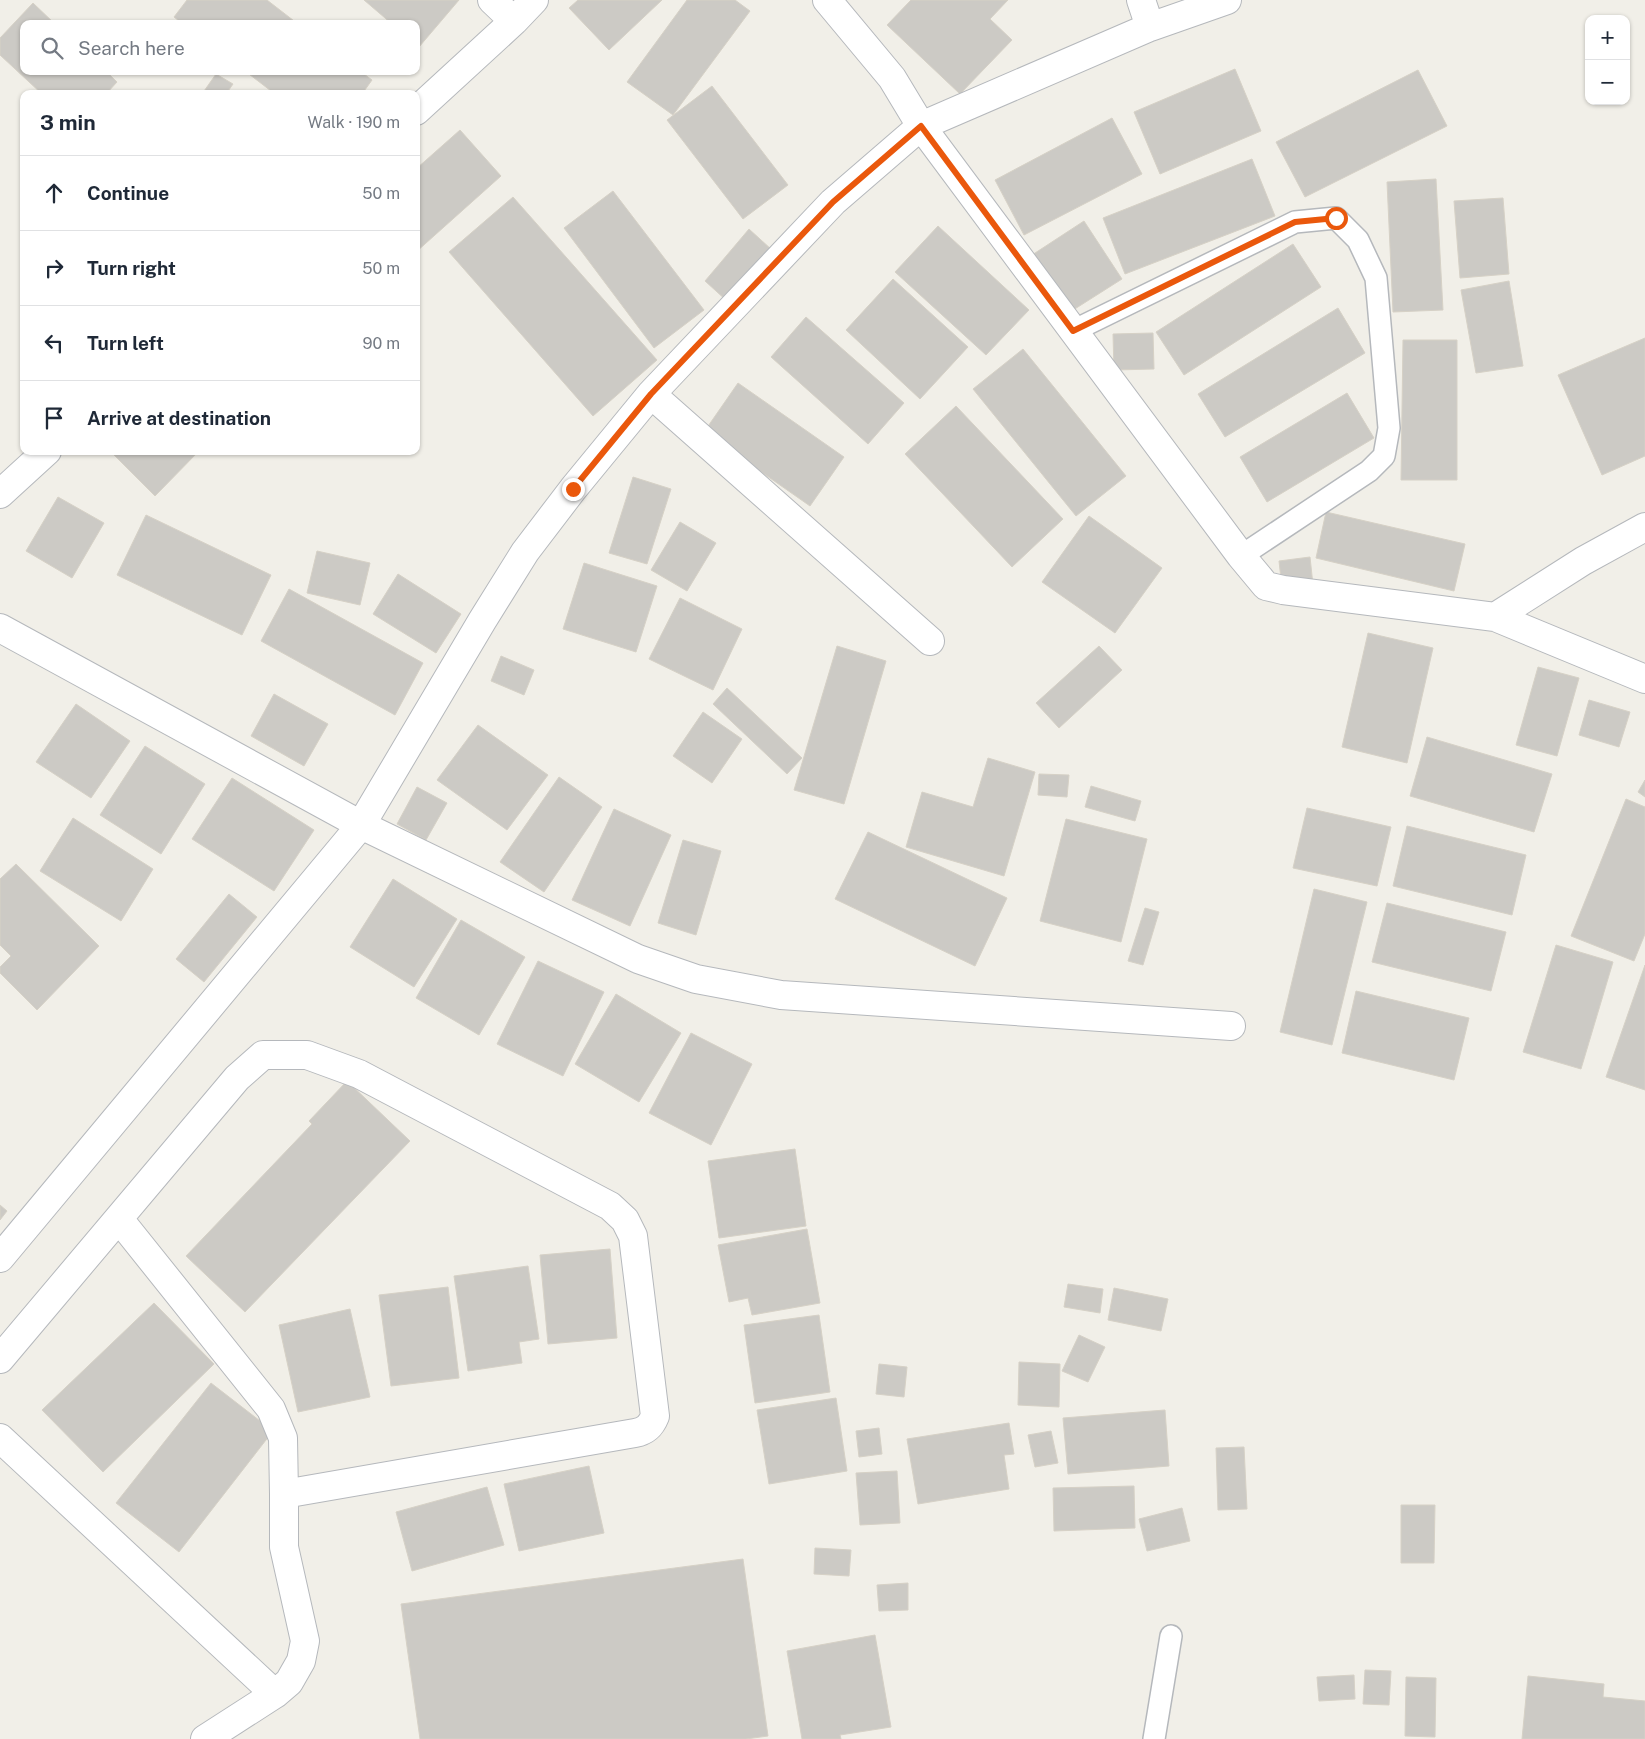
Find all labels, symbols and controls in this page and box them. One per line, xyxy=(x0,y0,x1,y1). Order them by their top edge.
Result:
map controls xyxy=(1585,15,1630,105)
button: + xyxy=(1585,15,1630,60)
search box xyxy=(20,20,420,75)
icon: search xyxy=(38,34,66,62)
text: Search here xyxy=(78,37,185,59)
button: − xyxy=(1585,60,1630,105)
text: 3 min xyxy=(40,110,96,135)
text: Walk · 190 m xyxy=(308,113,400,132)
icon: ahead xyxy=(40,179,68,207)
text: Continue xyxy=(87,182,169,204)
text: 50 m xyxy=(362,184,400,203)
route start xyxy=(1325,207,1348,230)
icon: right xyxy=(40,254,68,282)
text: Turn right xyxy=(87,257,176,279)
text: 50 m xyxy=(362,259,400,278)
icon: left xyxy=(40,329,68,357)
text: Turn left xyxy=(87,332,164,354)
text: 90 m xyxy=(363,334,400,353)
icon: arrive xyxy=(40,404,68,432)
text: Arrive at destination xyxy=(87,407,271,429)
route end xyxy=(562,478,585,501)

